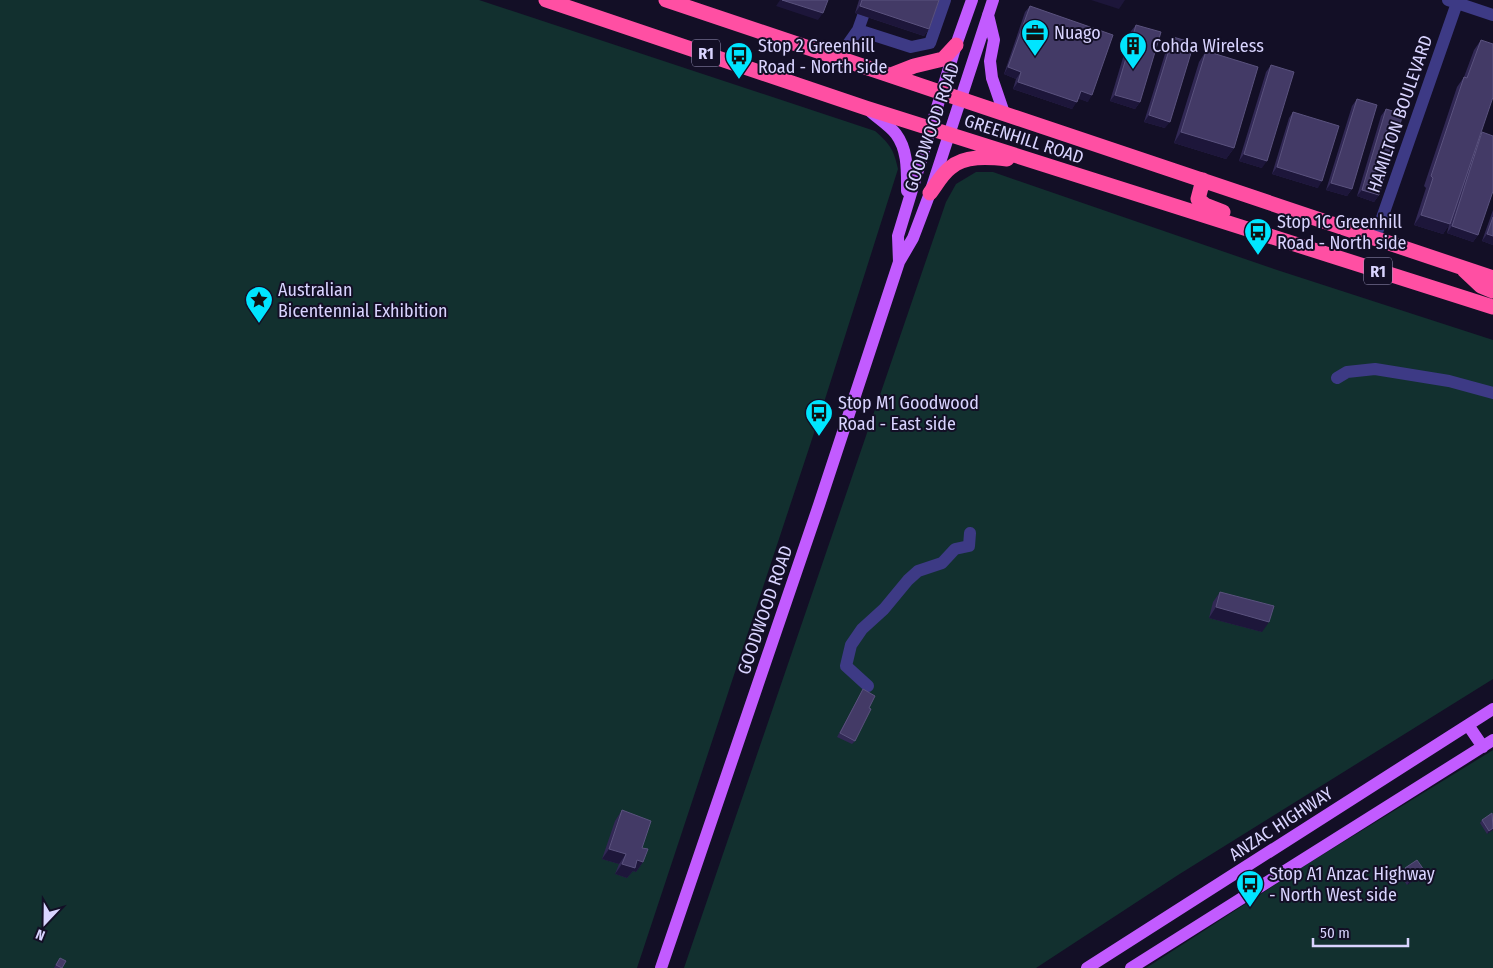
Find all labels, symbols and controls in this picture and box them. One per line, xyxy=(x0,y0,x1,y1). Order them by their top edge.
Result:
office icon: Nuago xyxy=(1020,18,1050,57)
place label: Nuago xyxy=(1054,22,1101,44)
building icon: Cohda Wireless xyxy=(1118,31,1148,70)
street label: HAMILTON BOULEVARD xyxy=(1363,32,1437,196)
place label: Stop 2 Greenhill Road - North side xyxy=(758,35,888,78)
place label: Cohda Wireless xyxy=(1152,35,1264,57)
road number: R1 xyxy=(692,40,720,66)
bus stop icon: Stop 2 Greenhill Road - North side xyxy=(724,41,754,80)
street label: GOODWOOD ROAD xyxy=(900,60,964,194)
street label: GREENHILL ROAD xyxy=(961,109,1087,169)
place label: Stop 1C Greenhill Road - North side xyxy=(1277,211,1407,254)
bus stop icon: Stop 1C Greenhill Road - North side xyxy=(1243,217,1273,256)
road number: R1 xyxy=(1364,258,1392,284)
place label: Australian Bicentennial Exhibition xyxy=(278,279,448,322)
place icon: Australian Bicentennial Exhibition xyxy=(244,285,274,324)
place label: Stop M1 Goodwood Road - East side xyxy=(838,392,979,435)
bus stop icon: Stop M1 Goodwood Road - East side xyxy=(804,398,834,437)
street label: GOODWOOD ROAD xyxy=(733,543,797,677)
street label: ANZAC HIGHWAY xyxy=(1225,782,1337,866)
place label: Stop A1 Anzac Highway - North West side xyxy=(1269,863,1435,906)
bus stop icon: Stop A1 Anzac Highway - North West side xyxy=(1235,869,1265,908)
north arrow xyxy=(20,898,70,948)
scale bar xyxy=(1313,916,1408,948)
text: 50 m xyxy=(1320,924,1350,942)
text: N xyxy=(33,925,47,944)

